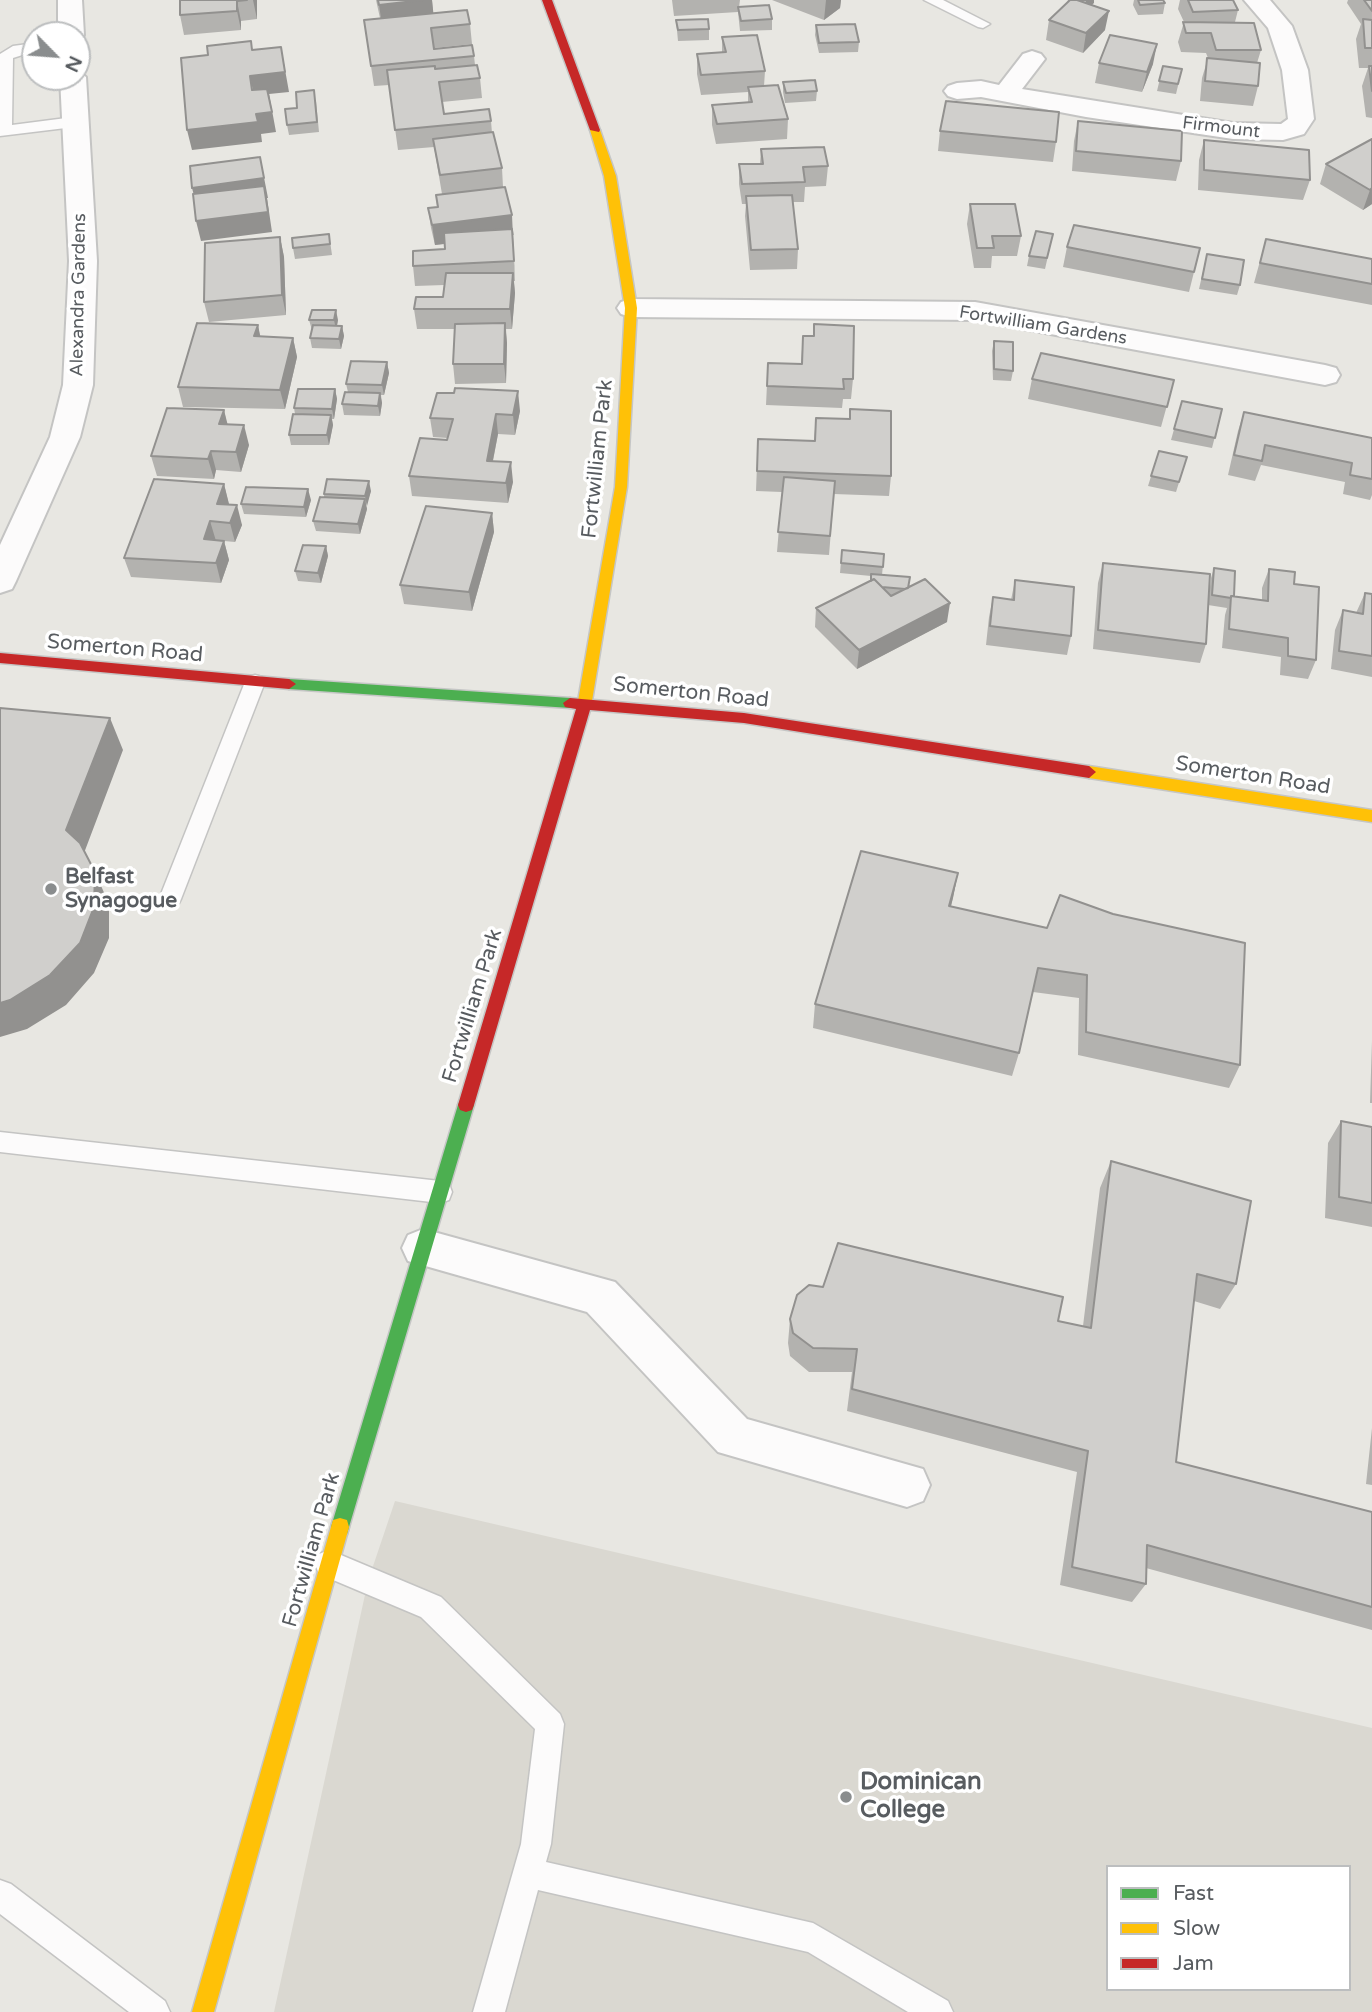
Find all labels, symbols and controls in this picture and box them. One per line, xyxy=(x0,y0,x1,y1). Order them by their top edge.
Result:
north arrow xyxy=(21,21,91,91)
text: N xyxy=(60,52,86,76)
street label: Firmount xyxy=(1181,113,1261,143)
street label: Alexandra Gardens xyxy=(67,213,91,377)
street label: Fortwilliam Gardens xyxy=(957,302,1129,350)
street label: Fortwilliam Park xyxy=(577,378,619,540)
street label: Somerton Road xyxy=(46,630,204,668)
street label: Somerton Road xyxy=(612,672,770,714)
street label: Somerton Road xyxy=(1174,751,1332,801)
place label: Belfast Synagogue xyxy=(65,864,177,914)
marker: Belfast Synagogue xyxy=(43,881,59,897)
street label: Fortwilliam Park xyxy=(438,926,508,1086)
street label: Fortwilliam Park xyxy=(278,1470,346,1630)
place label: Dominican College xyxy=(860,1769,982,1825)
marker: Dominican College xyxy=(838,1789,854,1805)
legend xyxy=(1106,1865,1351,1991)
text: Fast xyxy=(1173,1881,1214,1906)
text: Slow xyxy=(1173,1916,1220,1941)
text: Jam xyxy=(1173,1951,1214,1976)

